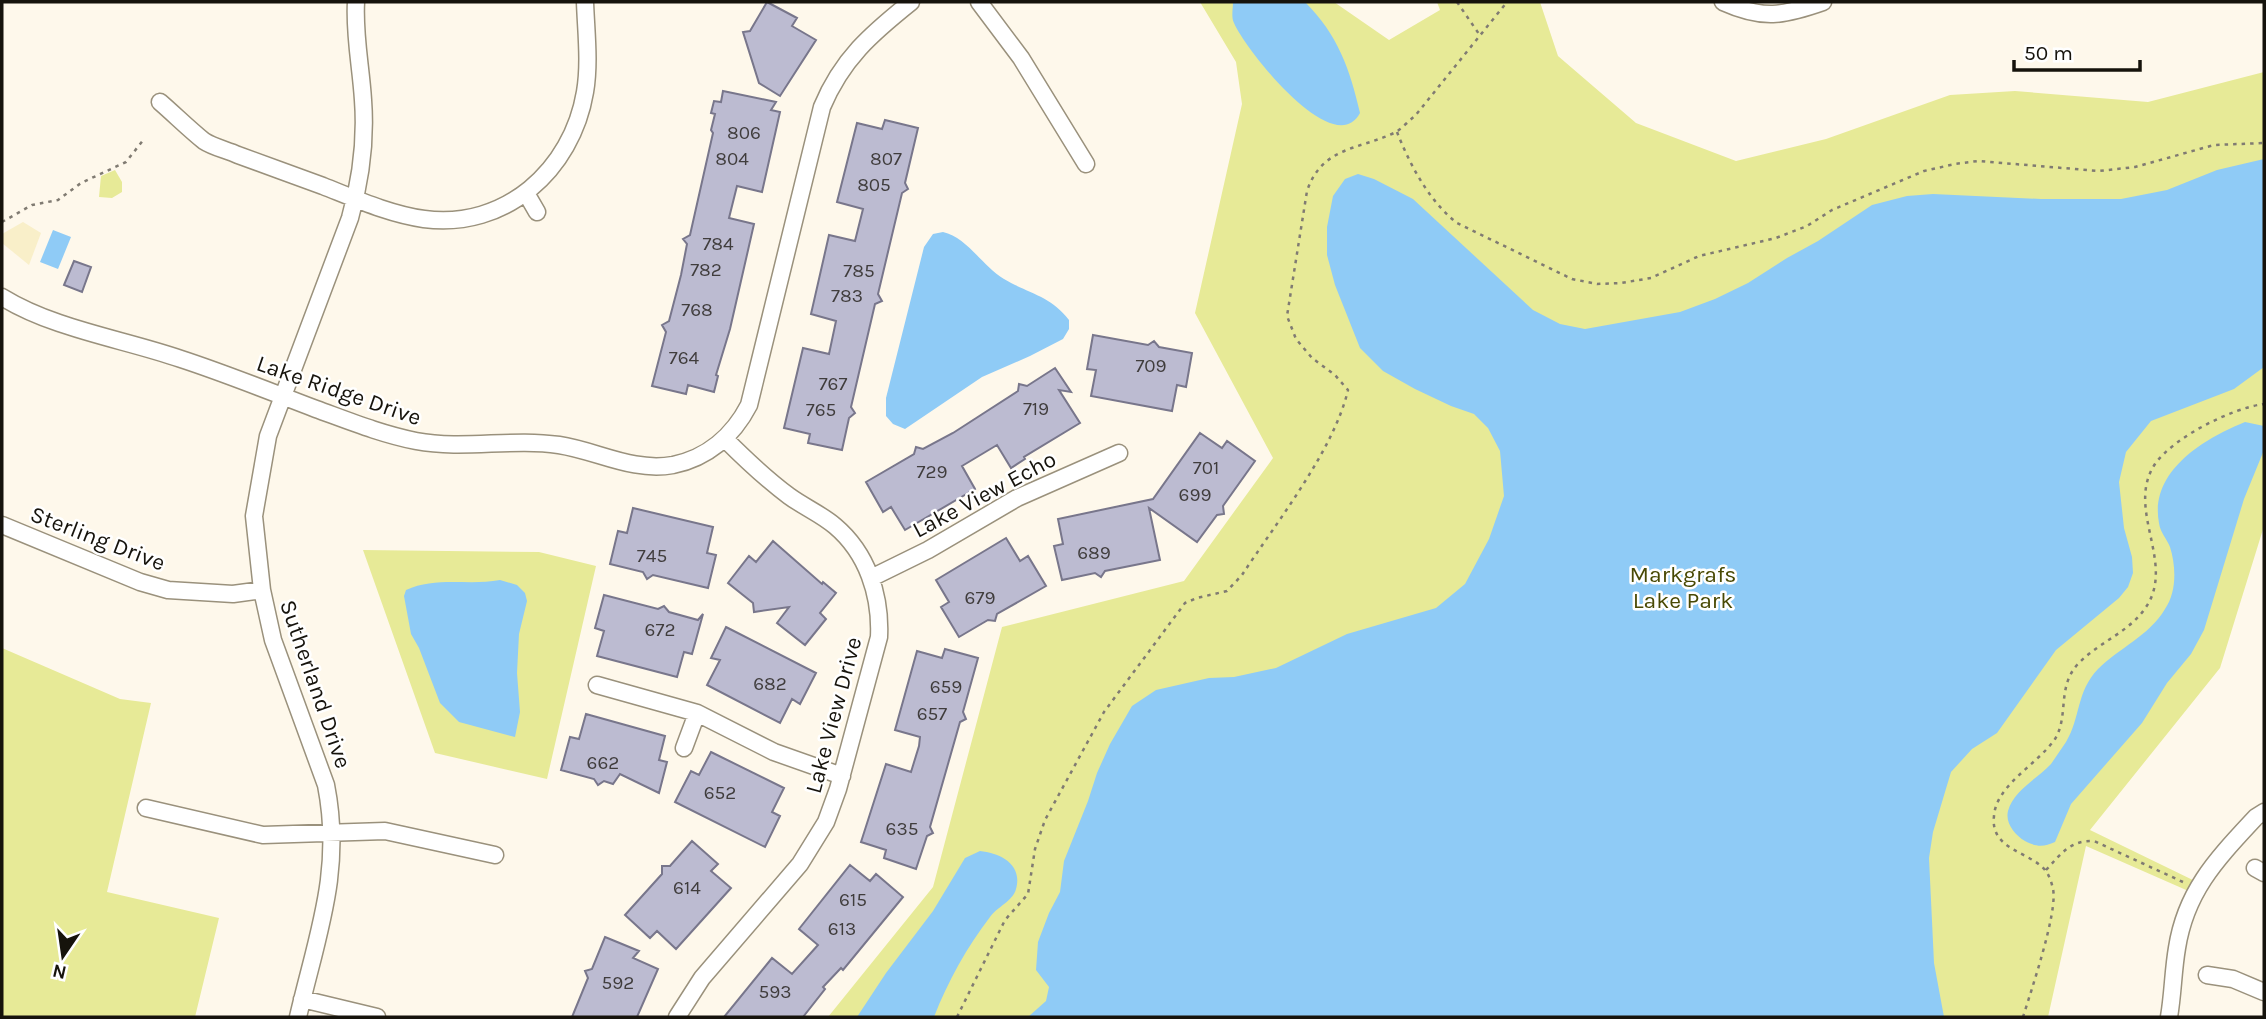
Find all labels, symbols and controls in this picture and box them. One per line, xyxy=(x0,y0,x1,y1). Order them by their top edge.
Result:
scale bar xyxy=(2014,28,2140,72)
text: 50 m xyxy=(2024,41,2073,65)
house number: 806 xyxy=(727,122,761,144)
house number: 804 xyxy=(715,148,749,170)
house number: 807 xyxy=(870,148,902,170)
house number: 805 xyxy=(857,174,891,196)
house number: 784 xyxy=(702,233,734,255)
house number: 782 xyxy=(690,259,722,281)
house number: 785 xyxy=(843,260,875,282)
house number: 783 xyxy=(831,285,863,307)
house number: 768 xyxy=(681,299,713,321)
house number: 764 xyxy=(669,347,700,369)
street label: Lake Ridge Drive xyxy=(253,350,425,431)
house number: 709 xyxy=(1135,355,1167,377)
house number: 767 xyxy=(819,373,847,395)
house number: 719 xyxy=(1023,398,1049,420)
house number: 765 xyxy=(806,399,836,421)
street label: Lake View Echo xyxy=(908,445,1061,544)
house number: 701 xyxy=(1193,457,1219,479)
house number: 729 xyxy=(917,461,947,483)
house number: 699 xyxy=(1179,484,1211,506)
street label: Sterling Drive xyxy=(27,500,169,577)
house number: 689 xyxy=(1077,542,1111,564)
house number: 745 xyxy=(637,545,667,567)
park label: Markgrafs Lake Park xyxy=(1630,561,1736,614)
house number: 679 xyxy=(965,587,995,609)
street label: Sutherland Drive xyxy=(274,596,357,772)
house number: 672 xyxy=(645,619,675,641)
street label: Lake View Drive xyxy=(800,634,867,796)
house number: 682 xyxy=(753,673,787,695)
house number: 659 xyxy=(930,676,962,698)
house number: 657 xyxy=(917,703,947,725)
house number: 662 xyxy=(587,752,619,774)
house number: 652 xyxy=(704,782,736,804)
house number: 635 xyxy=(886,818,918,840)
house number: 614 xyxy=(673,877,701,899)
house number: 615 xyxy=(839,889,867,911)
house number: 613 xyxy=(828,918,856,940)
north arrow xyxy=(28,921,98,991)
text: N xyxy=(50,959,69,984)
house number: 592 xyxy=(602,972,634,994)
house number: 593 xyxy=(759,981,791,1003)

